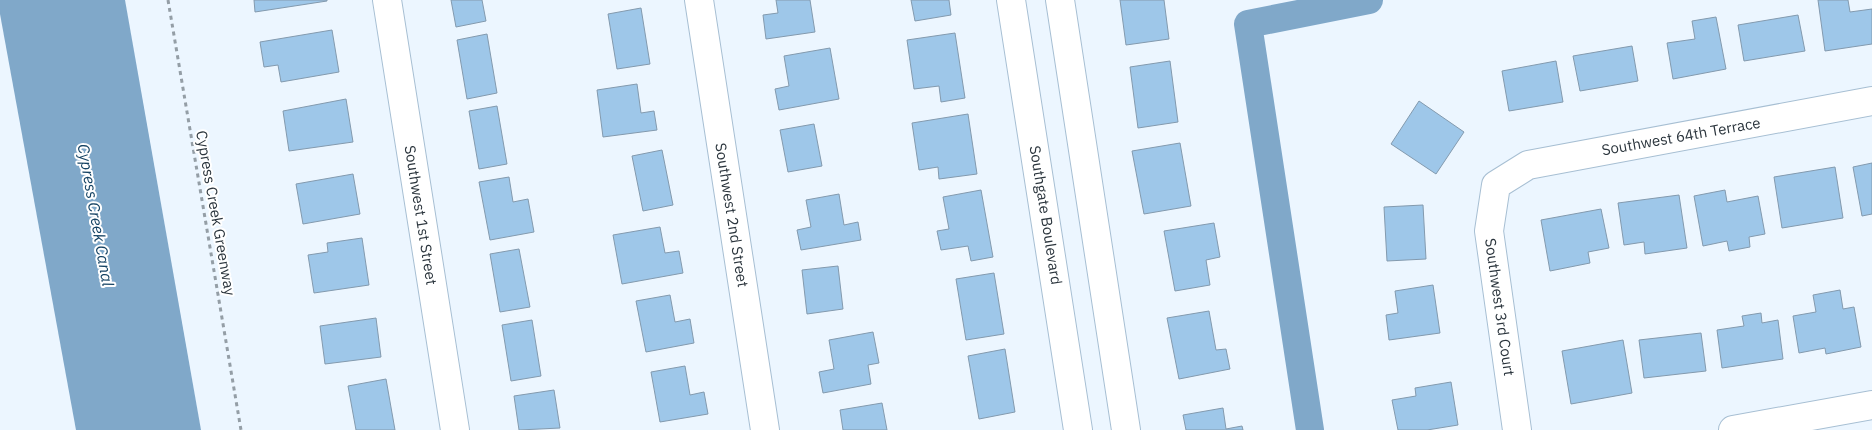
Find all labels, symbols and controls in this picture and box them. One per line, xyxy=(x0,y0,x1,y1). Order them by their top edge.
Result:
street label: Southwest 64th Terrace xyxy=(1600,113,1762,159)
street label: Cypress Creek Greenway xyxy=(192,129,240,298)
street label: Southwest 2nd Street xyxy=(711,141,753,289)
water label: Cypress Creek Canal xyxy=(74,142,119,289)
street label: Southwest 1st Street xyxy=(401,144,441,286)
street label: Southgate Boulevard xyxy=(1026,144,1066,286)
street label: Southwest 3rd Court xyxy=(1481,237,1519,377)

